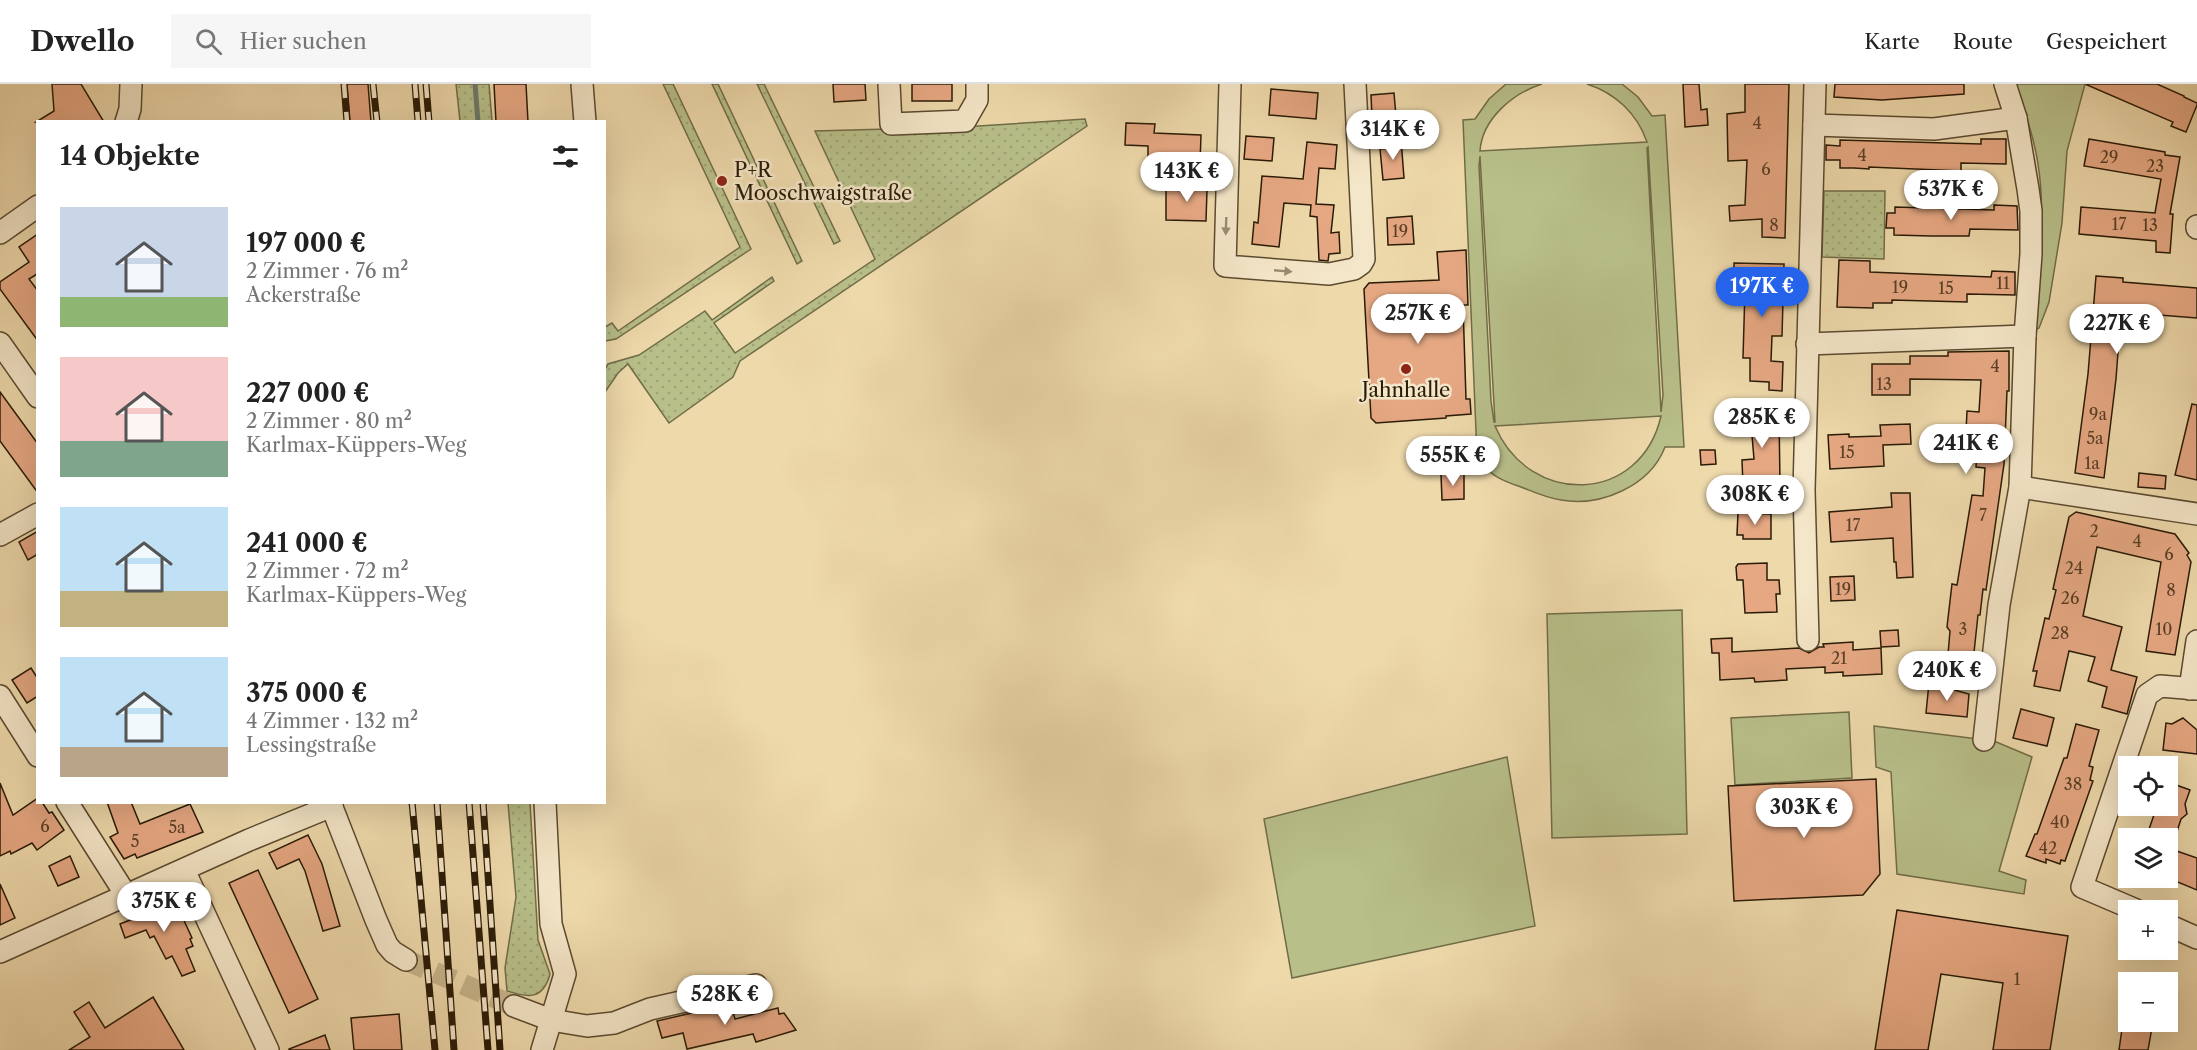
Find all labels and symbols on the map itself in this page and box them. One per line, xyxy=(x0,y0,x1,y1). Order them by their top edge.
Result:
pin: 314K € xyxy=(1344,110,1442,161)
house number: 4 xyxy=(1752,113,1762,133)
house number: 4 xyxy=(1857,145,1867,165)
house number: 29 xyxy=(2100,147,2118,167)
pin: 143K € xyxy=(1138,152,1236,203)
house number: 23 xyxy=(2146,156,2164,176)
place label: P+R Mooschwaigstraße xyxy=(734,158,912,205)
house number: 6 xyxy=(1761,159,1771,179)
pin: 537K € xyxy=(1902,170,2000,221)
marker: P+R Mooschwaigstraße xyxy=(715,174,729,188)
house number: 17 xyxy=(2112,214,2126,234)
house number: 8 xyxy=(1769,215,1779,235)
house number: 13 xyxy=(2142,215,2158,235)
one-way arrow xyxy=(1221,217,1231,236)
house number: 19 xyxy=(1392,221,1408,241)
one-way arrow xyxy=(1274,266,1293,275)
pin: 197K € xyxy=(1713,267,1811,318)
house number: 11 xyxy=(1996,273,2010,293)
house number: 19 xyxy=(1892,277,1908,297)
house number: 15 xyxy=(1938,278,1954,298)
pin: 257K € xyxy=(1369,294,1467,345)
pin: 227K € xyxy=(2068,304,2166,355)
house number: 4 xyxy=(1990,356,2000,376)
marker: Jahnhalle xyxy=(1399,362,1413,376)
house number: 13 xyxy=(1876,374,1892,394)
place label: Jahnhalle xyxy=(1359,378,1450,402)
pin: 285K € xyxy=(1713,398,1811,449)
house number: 9a xyxy=(2089,404,2107,424)
pin: 241K € xyxy=(1917,424,2015,475)
house number: 5a xyxy=(2086,428,2104,448)
pin: 555K € xyxy=(1404,436,1502,487)
house number: 15 xyxy=(1839,442,1855,462)
house number: 1a xyxy=(2084,453,2100,473)
pin: 308K € xyxy=(1706,475,1804,526)
house number: 7 xyxy=(1979,505,1987,525)
house number: 17 xyxy=(1846,515,1860,535)
house number: 2 xyxy=(2089,521,2099,541)
house number: 4 xyxy=(2132,531,2142,551)
house number: 6 xyxy=(2164,544,2174,564)
house number: 24 xyxy=(2065,558,2083,578)
house number: 19 xyxy=(1835,579,1851,599)
house number: 8 xyxy=(2166,580,2176,600)
house number: 26 xyxy=(2061,588,2079,608)
house number: 3 xyxy=(1959,619,1967,639)
house number: 10 xyxy=(2156,619,2172,639)
house number: 28 xyxy=(2051,623,2069,643)
house number: 21 xyxy=(1831,648,1847,668)
pin: 240K € xyxy=(1898,651,1996,702)
house number: 38 xyxy=(2064,774,2082,794)
pin: 303K € xyxy=(1755,788,1853,839)
house number: 40 xyxy=(2050,812,2070,832)
house number: 6 xyxy=(40,816,50,836)
house number: 5a xyxy=(168,817,186,837)
house number: 5 xyxy=(131,831,139,851)
house number: 42 xyxy=(2039,838,2057,858)
pin: 375K € xyxy=(115,882,213,933)
house number: 1 xyxy=(2014,969,2021,989)
pin: 528K € xyxy=(676,975,774,1026)

